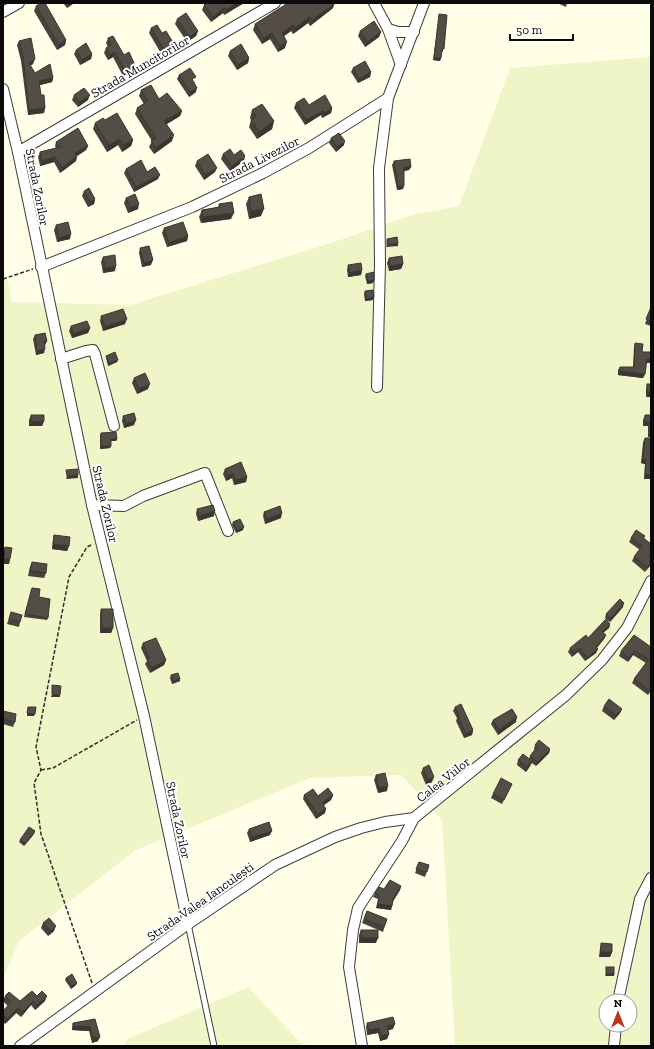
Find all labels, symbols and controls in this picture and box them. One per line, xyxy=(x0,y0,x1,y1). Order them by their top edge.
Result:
scale bar xyxy=(510,16,573,42)
text: 50 m xyxy=(516,23,543,37)
street label: Strada Muncitorilor xyxy=(88,32,192,101)
street label: Strada Livezilor xyxy=(217,133,302,186)
street label: Strada Zorilor xyxy=(23,147,52,227)
street label: Strada Zorilor xyxy=(89,464,122,544)
street label: Calea Viilor xyxy=(413,754,473,805)
street label: Strada Zorilor xyxy=(163,780,194,860)
street label: Strada Valea Ianculești xyxy=(144,859,257,944)
north arrow xyxy=(598,993,638,1033)
text: N xyxy=(614,997,623,1010)

